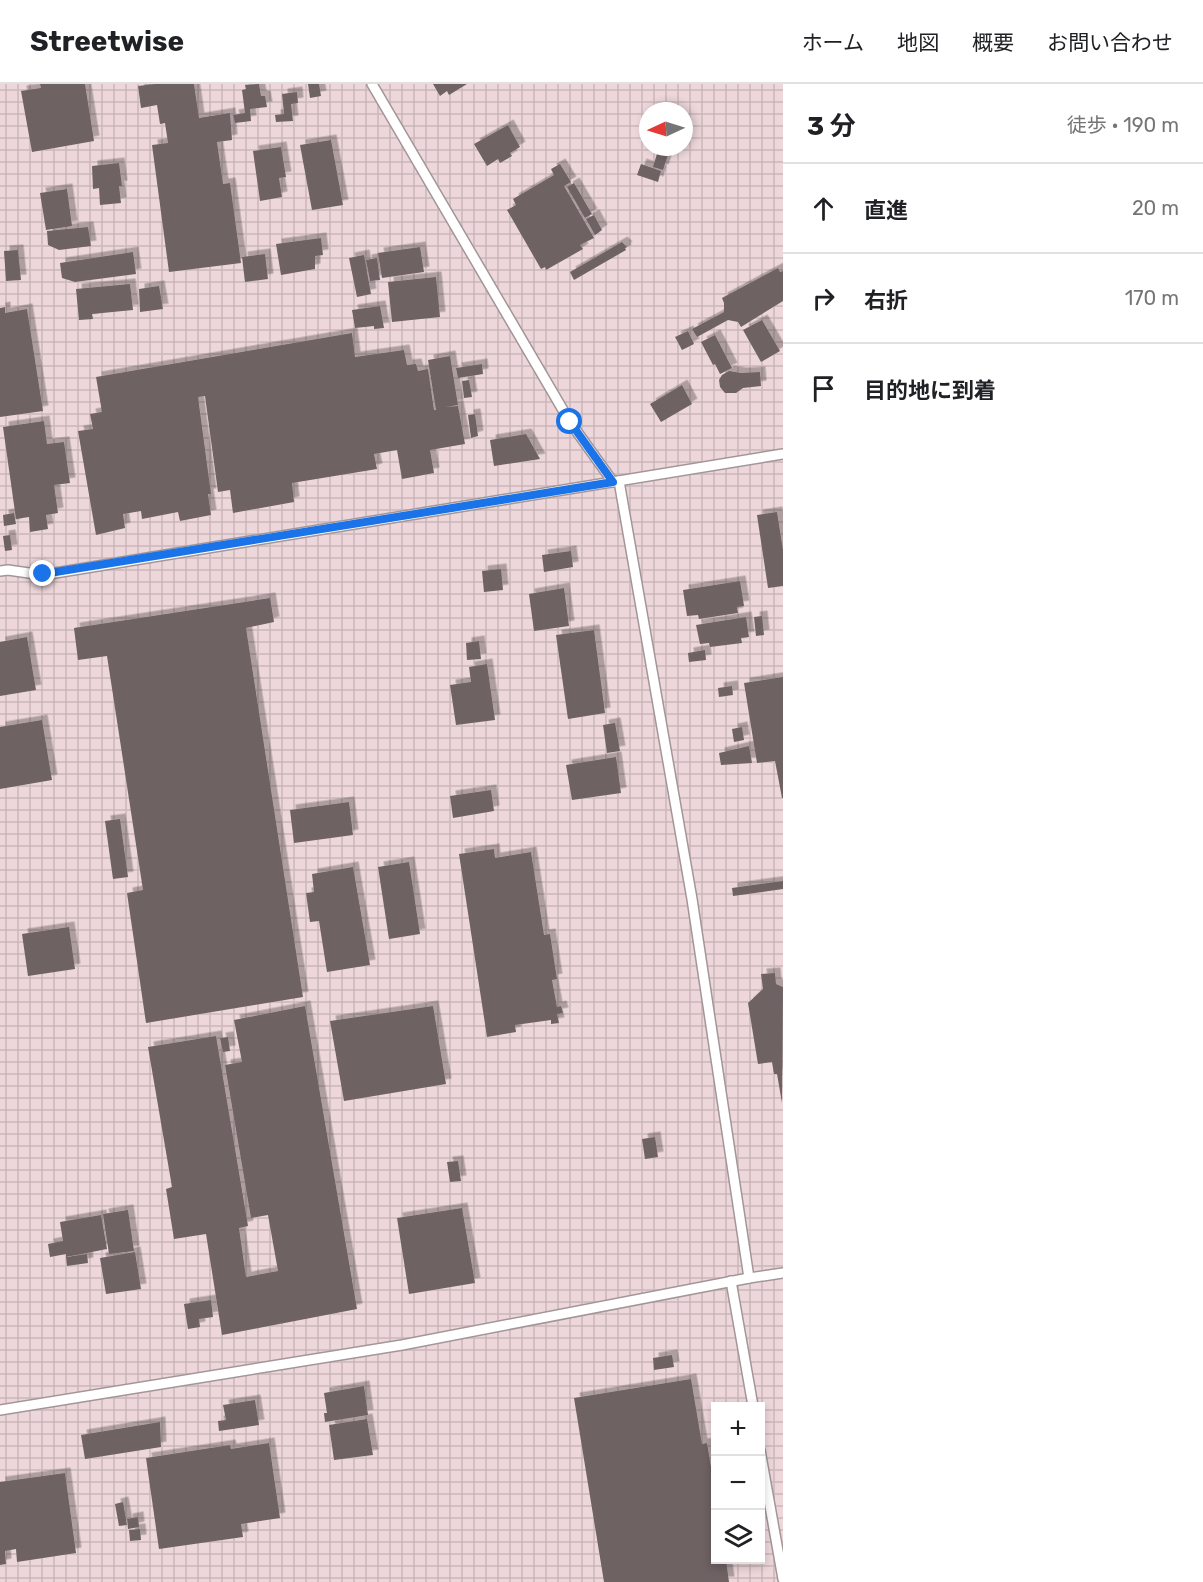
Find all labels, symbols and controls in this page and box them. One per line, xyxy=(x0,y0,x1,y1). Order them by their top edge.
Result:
text: Streetwise xyxy=(30,25,184,58)
text: ホーム xyxy=(802,30,864,55)
text: 地図 xyxy=(897,30,939,55)
text: 概要 xyxy=(972,30,1014,55)
text: お問い合わせ xyxy=(1047,30,1173,55)
north arrow xyxy=(639,102,693,156)
text: 3 分 xyxy=(807,111,856,142)
text: 徒歩 · 190 m xyxy=(1067,113,1179,137)
icon: ahead xyxy=(807,192,840,225)
text: 20 m xyxy=(1132,196,1179,220)
text: 直進 xyxy=(864,197,908,224)
icon: right xyxy=(807,282,840,315)
text: 170 m xyxy=(1125,286,1179,310)
text: 右折 xyxy=(864,287,908,314)
icon: arrive xyxy=(807,372,840,405)
text: 目的地に到着 xyxy=(864,377,996,404)
route start xyxy=(556,408,582,434)
route end xyxy=(29,560,55,586)
map controls xyxy=(711,1402,765,1564)
button: + xyxy=(711,1402,765,1456)
button: − xyxy=(711,1456,765,1510)
button: layers xyxy=(711,1510,765,1564)

